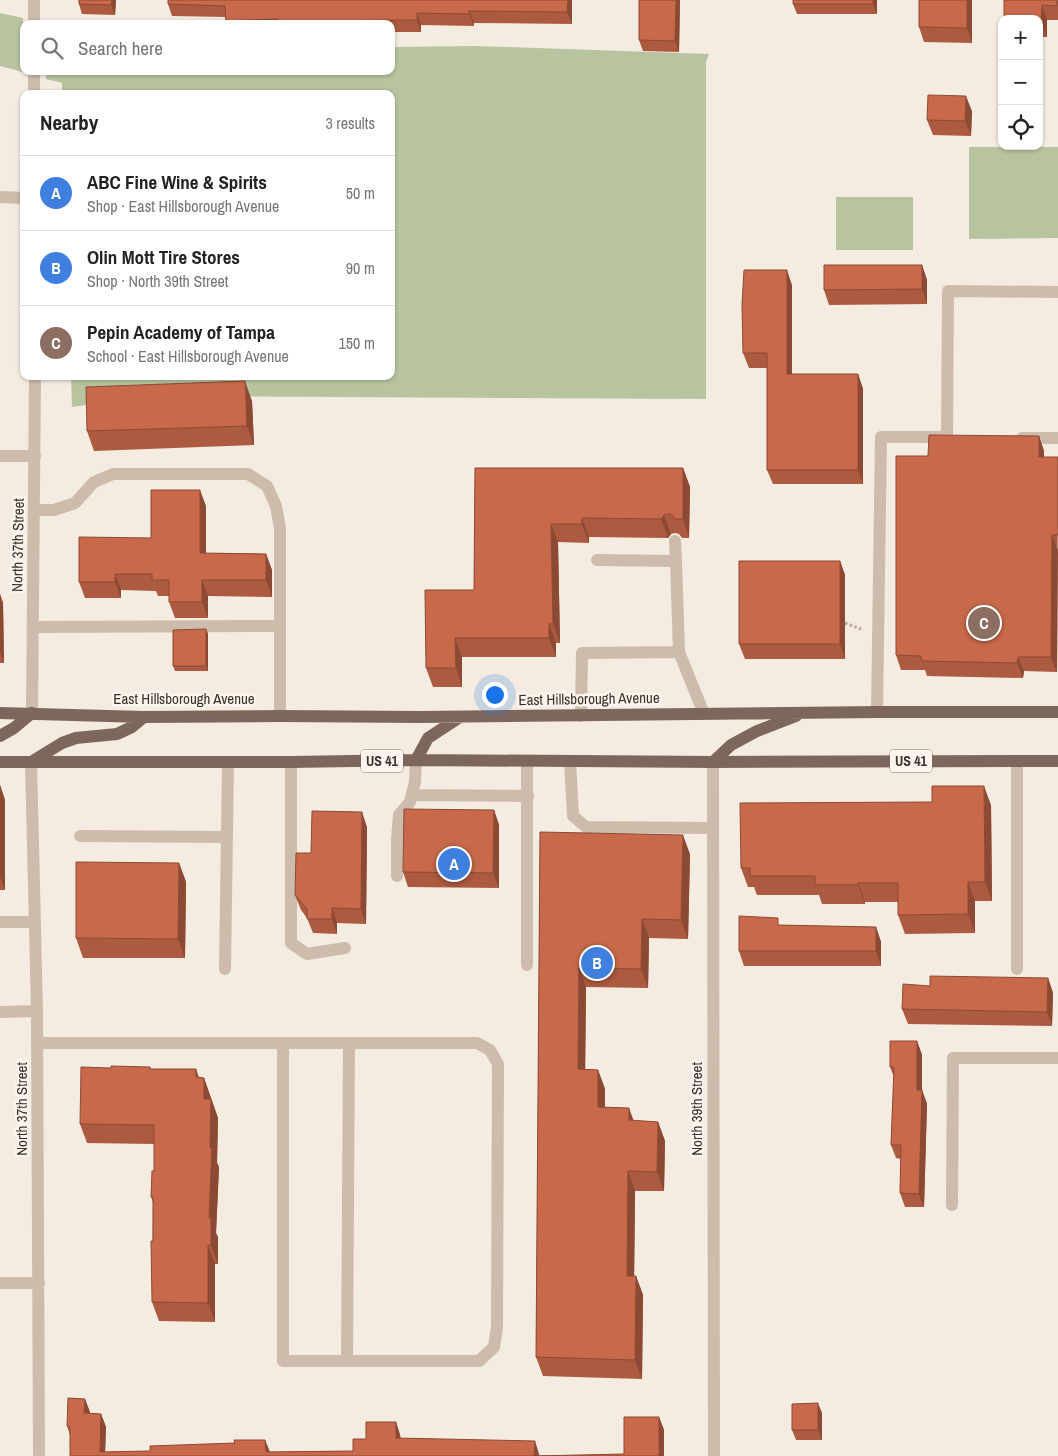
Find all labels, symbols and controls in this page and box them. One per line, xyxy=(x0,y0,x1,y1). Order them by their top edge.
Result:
map controls xyxy=(998,15,1043,150)
button: + xyxy=(998,15,1043,60)
search box xyxy=(20,20,395,75)
icon: search xyxy=(38,34,66,62)
text: Search here xyxy=(78,35,163,61)
button: − xyxy=(998,60,1043,105)
button: locate xyxy=(998,105,1043,150)
text: Nearby xyxy=(40,108,98,137)
text: 3 results xyxy=(325,112,375,134)
text: ABC Fine Wine & Spirits xyxy=(87,169,267,195)
text: A xyxy=(51,182,61,204)
text: 50 m xyxy=(346,182,375,204)
text: Shop · East Hillsborough Avenue xyxy=(87,195,279,217)
text: Olin Mott Tire Stores xyxy=(87,244,240,270)
text: B xyxy=(51,257,61,279)
text: 90 m xyxy=(346,257,375,279)
text: Shop · North 39th Street xyxy=(87,270,229,292)
text: Pepin Academy of Tampa xyxy=(87,319,275,345)
text: C xyxy=(51,332,61,354)
text: 150 m xyxy=(339,332,375,354)
text: School · East Hillsborough Avenue xyxy=(87,345,289,367)
street label: North 37th Street xyxy=(6,497,29,592)
pin: C xyxy=(968,604,1000,642)
your location xyxy=(482,682,508,708)
street label: East Hillsborough Avenue xyxy=(518,687,660,710)
street label: East Hillsborough Avenue xyxy=(113,688,255,709)
road number: US 41 xyxy=(361,749,403,772)
road number: US 41 xyxy=(890,749,932,772)
pin: A xyxy=(438,845,470,883)
pin: B xyxy=(581,944,613,982)
street label: North 37th Street xyxy=(11,1062,32,1156)
street label: North 39th Street xyxy=(686,1062,707,1156)

